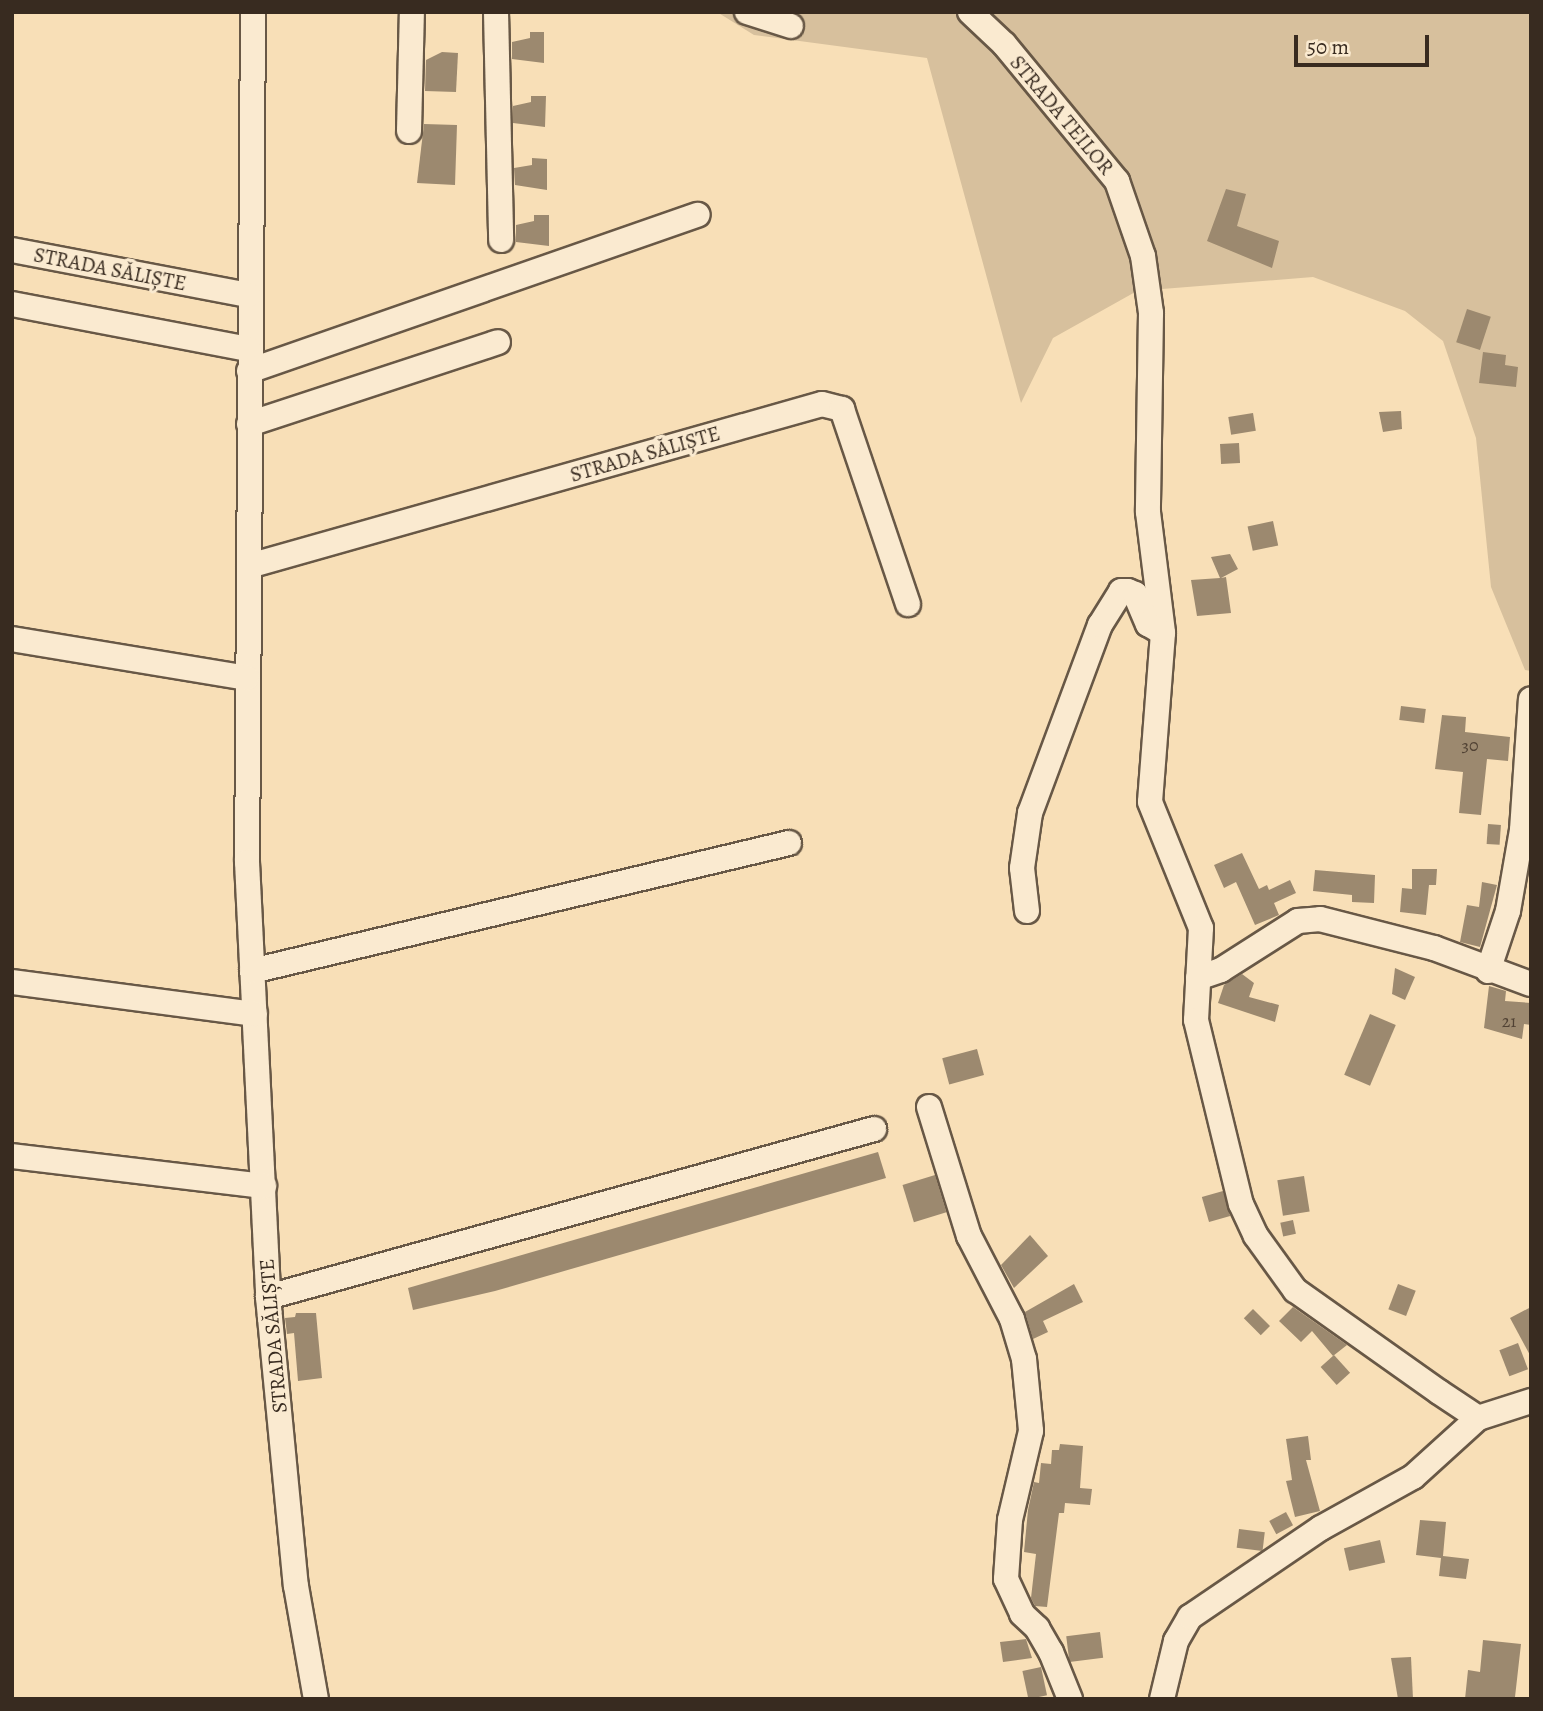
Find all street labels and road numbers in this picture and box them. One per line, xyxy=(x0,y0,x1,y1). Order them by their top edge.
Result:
street label: STRADA TEILOR xyxy=(1005,50,1119,180)
street label: STRADA SĂLIȘTE xyxy=(32,242,188,296)
street label: STRADA SĂLIȘTE xyxy=(567,421,723,487)
street label: STRADA SĂLIȘTE xyxy=(254,1258,292,1414)

